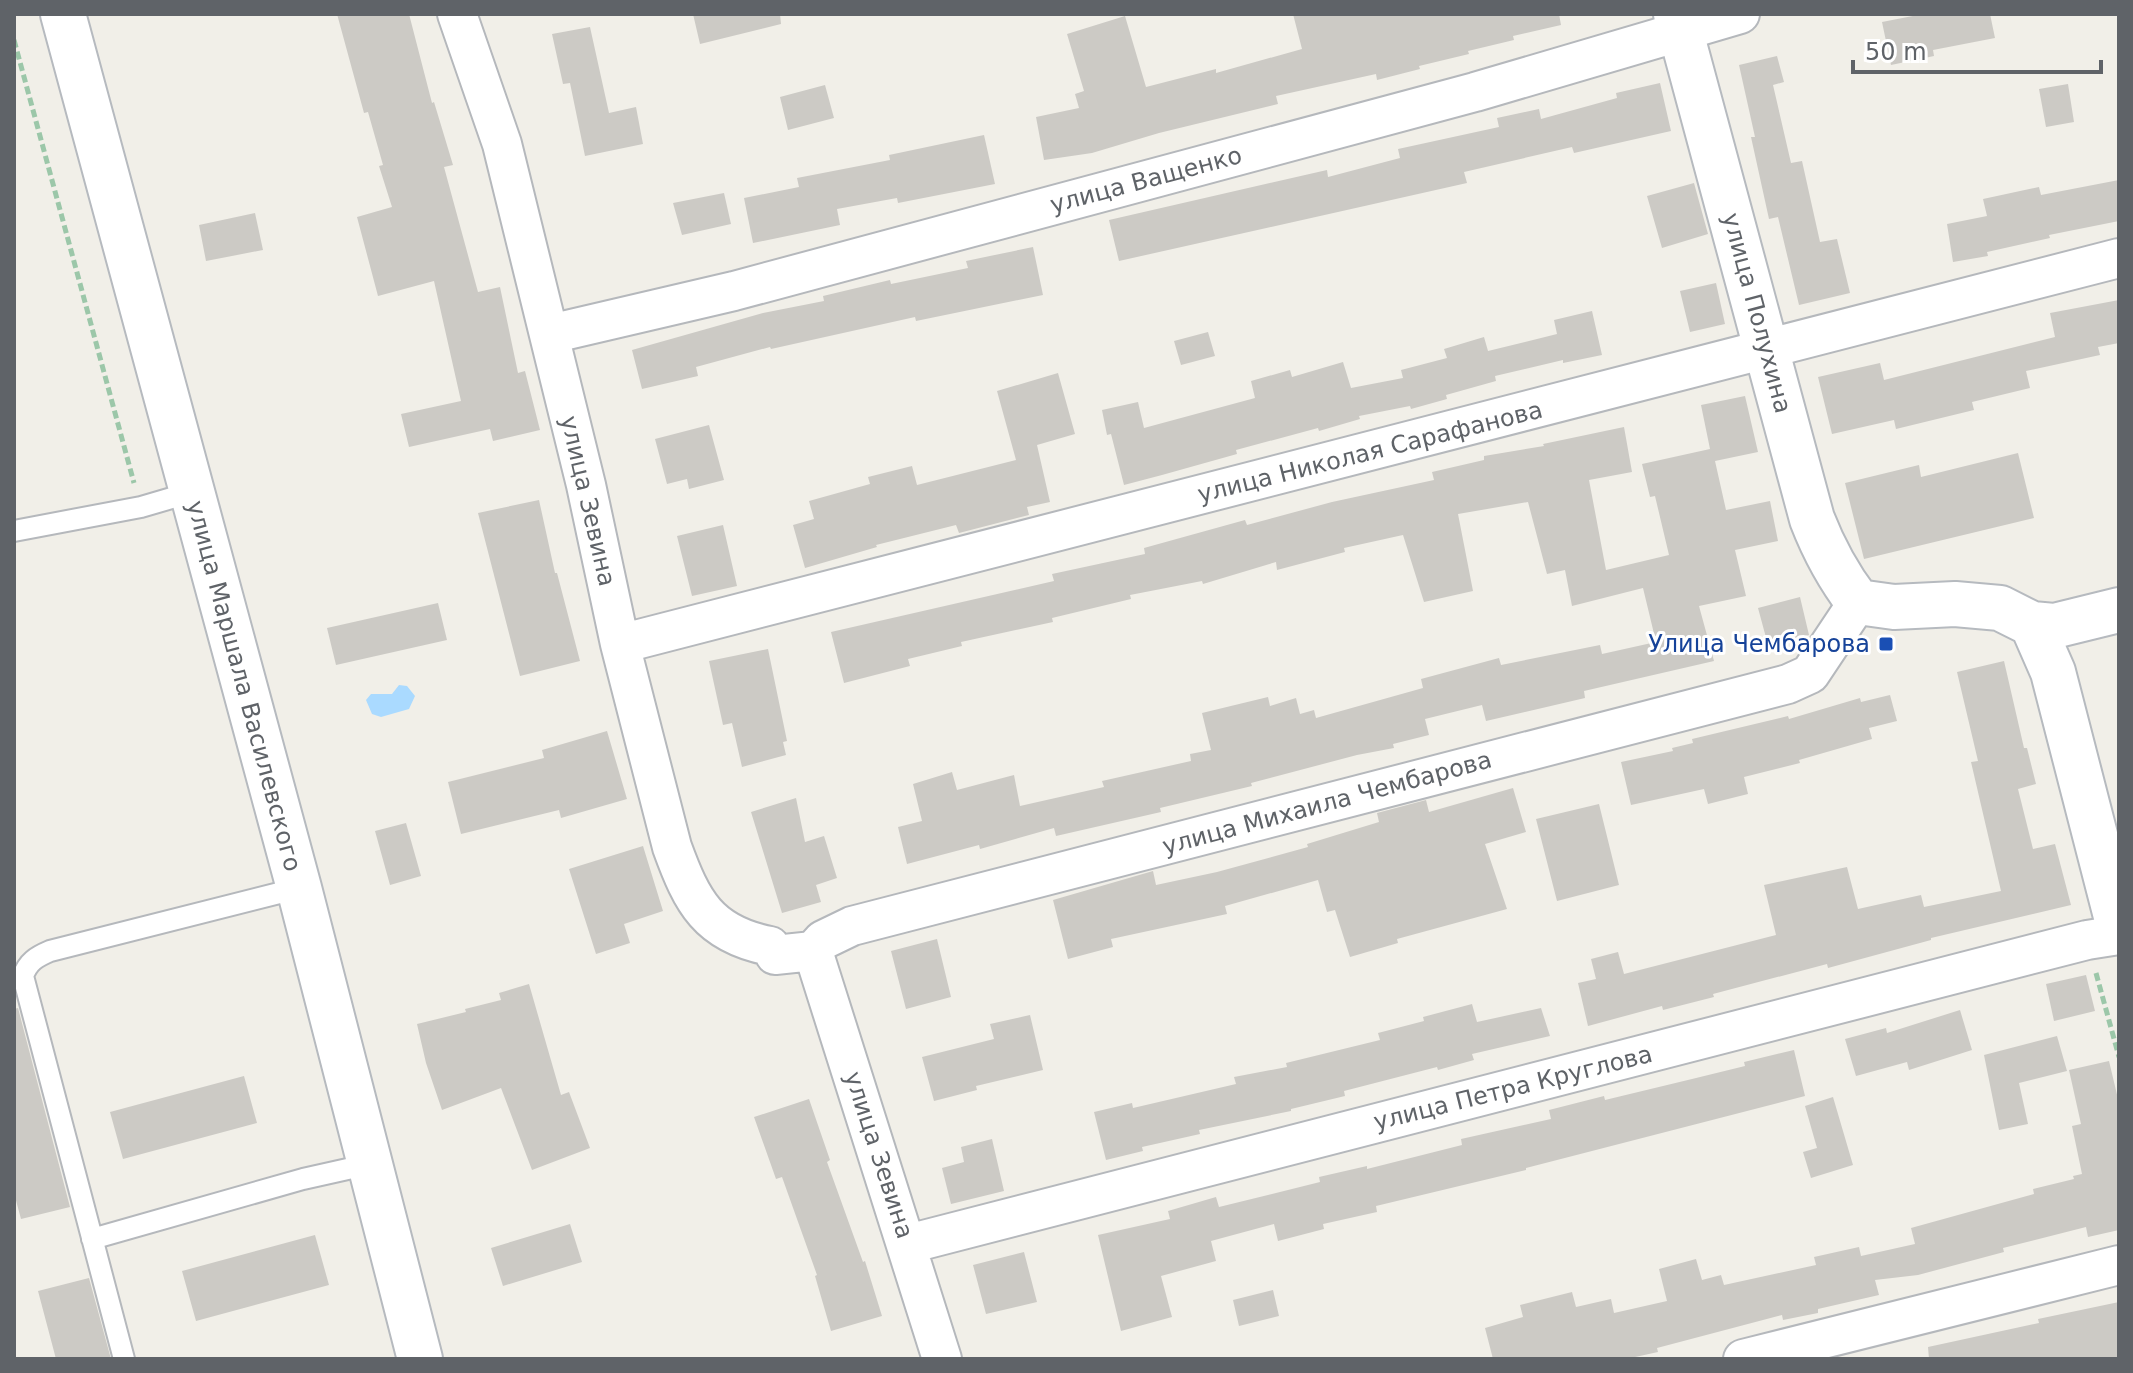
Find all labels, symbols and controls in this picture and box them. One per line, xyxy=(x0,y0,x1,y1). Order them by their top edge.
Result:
scale bar xyxy=(1853,24,2101,74)
text: 50 m xyxy=(1865,38,1927,66)
street label: улица Ващенко xyxy=(1047,141,1245,219)
street label: улица Полухина xyxy=(1717,210,1797,416)
street label: улица Николая Сарафанова xyxy=(1195,396,1545,508)
street label: улица Зевина xyxy=(555,413,621,589)
street label: улица Маршала Василевского xyxy=(181,498,307,874)
place label: Улица Чембарова xyxy=(1648,630,1870,658)
marker: Улица Чембарова xyxy=(1877,635,1895,653)
street label: улица Михаила Чембарова xyxy=(1159,745,1495,861)
street label: улица Петра Круглова xyxy=(1371,1040,1655,1136)
street label: улица Зевина xyxy=(839,1068,919,1242)

